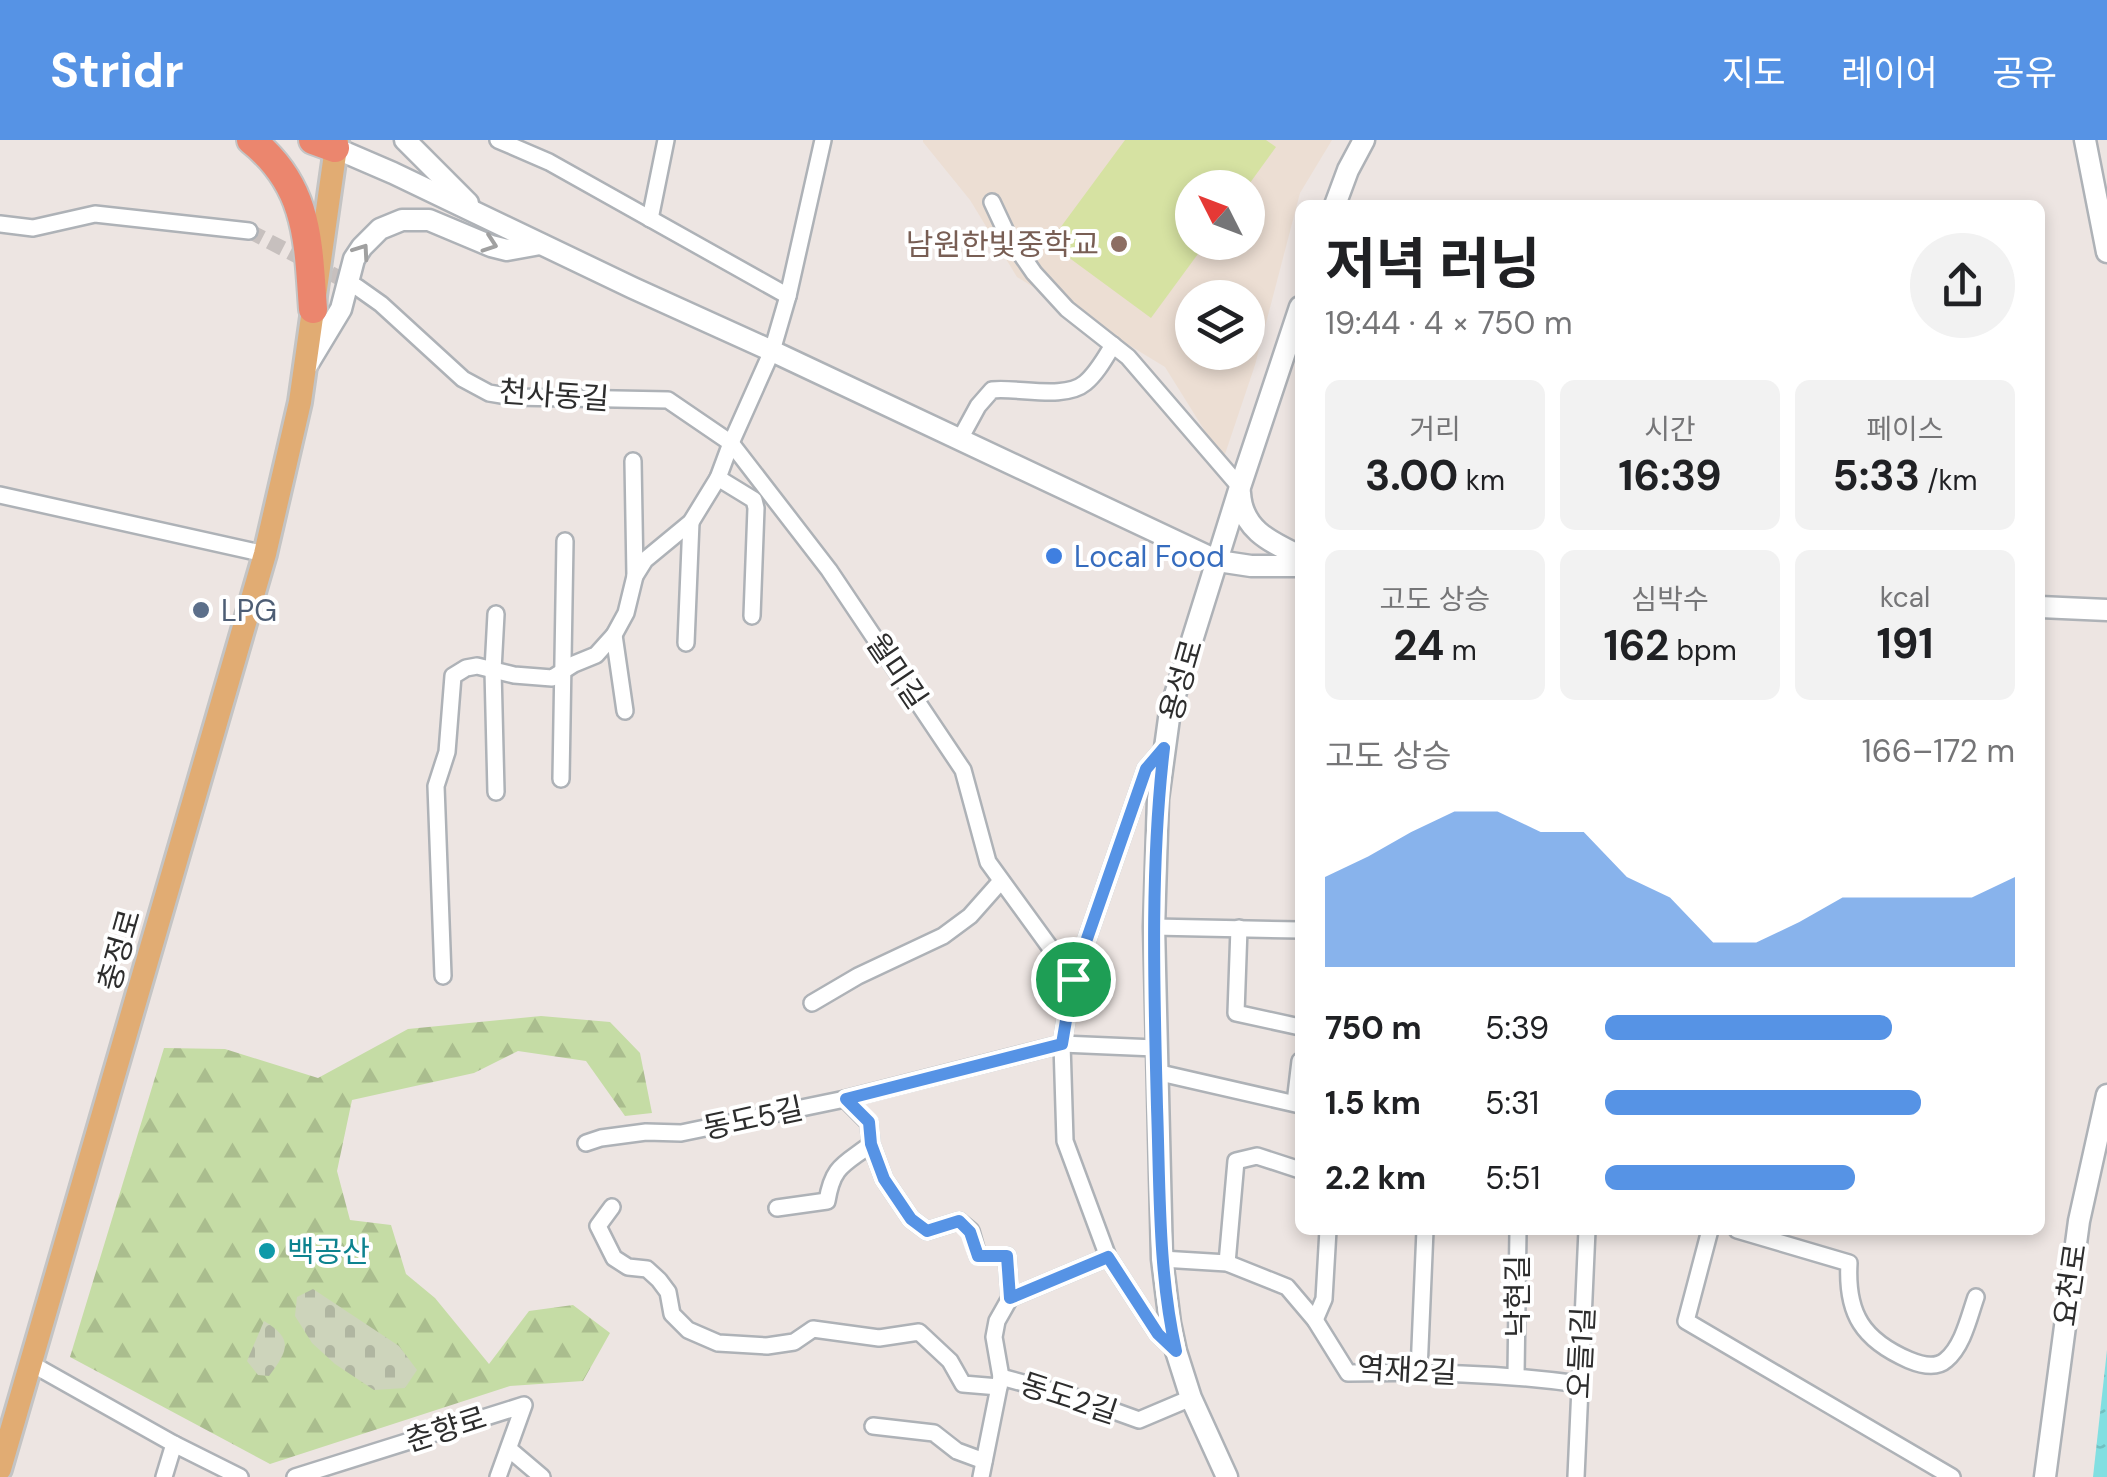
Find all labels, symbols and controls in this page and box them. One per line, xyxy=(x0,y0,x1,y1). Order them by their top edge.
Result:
text: Stridr xyxy=(50,39,184,102)
text: 지도 xyxy=(1722,50,1786,96)
text: 레이어 xyxy=(1841,50,1938,96)
text: 공유 xyxy=(1993,50,2057,96)
north arrow xyxy=(1175,170,1265,260)
map controls xyxy=(1175,170,1265,370)
place label: 남원한빛중학교 xyxy=(906,225,1099,264)
text: 저녁 러닝 xyxy=(1325,228,1540,300)
one-way arrow xyxy=(480,232,498,252)
marker: 남원한빛중학교 xyxy=(1108,233,1130,255)
button: share xyxy=(1910,233,2015,338)
one-way arrow xyxy=(350,244,368,262)
button: layers xyxy=(1175,280,1265,370)
text: 19:44 · 4 × 750 m xyxy=(1325,302,1572,344)
street label: 천사동길 xyxy=(498,372,610,418)
text: 거리 xyxy=(1409,411,1461,448)
text: 시간 xyxy=(1644,411,1696,448)
text: 페이스 xyxy=(1866,411,1944,448)
text: 3.00 xyxy=(1365,448,1458,503)
text: 16:39 xyxy=(1618,448,1722,503)
text: 5:33 xyxy=(1833,448,1920,503)
text: km xyxy=(1458,462,1505,499)
text: /km xyxy=(1920,462,1977,499)
place label: Local Food xyxy=(1074,537,1225,576)
marker: Local Food xyxy=(1043,545,1065,567)
text: kcal xyxy=(1880,579,1930,616)
text: 고도 상승 xyxy=(1380,581,1490,618)
text: 심박수 xyxy=(1631,581,1709,618)
place label: LPG xyxy=(221,591,277,630)
marker: LPG xyxy=(190,599,212,621)
text: 191 xyxy=(1877,616,1933,671)
text: 24 xyxy=(1393,618,1444,673)
text: 162 xyxy=(1603,618,1669,673)
street label: 월미길 xyxy=(858,626,936,716)
text: m xyxy=(1444,632,1477,669)
text: bpm xyxy=(1669,632,1737,669)
street label: 용성로 xyxy=(1151,635,1211,725)
text: 166–172 m xyxy=(1862,730,2015,772)
text: 고도 상승 xyxy=(1325,735,1451,777)
street label: 충정로 xyxy=(89,905,149,995)
pin xyxy=(1031,937,1116,1022)
icon: arrive xyxy=(1046,952,1101,1007)
text: 750 m xyxy=(1325,1007,1422,1049)
text: 5:39 xyxy=(1485,1007,1549,1049)
text: 1.5 km xyxy=(1325,1082,1421,1124)
text: 5:31 xyxy=(1485,1082,1539,1124)
street label: 동도5길 xyxy=(699,1088,807,1148)
text: 2.2 km xyxy=(1325,1157,1426,1199)
text: 5:51 xyxy=(1485,1157,1541,1199)
place label: 백공산 xyxy=(287,1232,370,1271)
marker: 백공산 xyxy=(256,1240,278,1262)
street label: 요천로 xyxy=(2045,1241,2095,1329)
street label: 낙현길 xyxy=(1498,1255,1537,1337)
street label: 오들1길 xyxy=(1559,1306,1603,1400)
street label: 역재2길 xyxy=(1356,1348,1458,1392)
street label: 동도2길 xyxy=(1015,1364,1123,1432)
street label: 춘향로 xyxy=(401,1398,491,1460)

